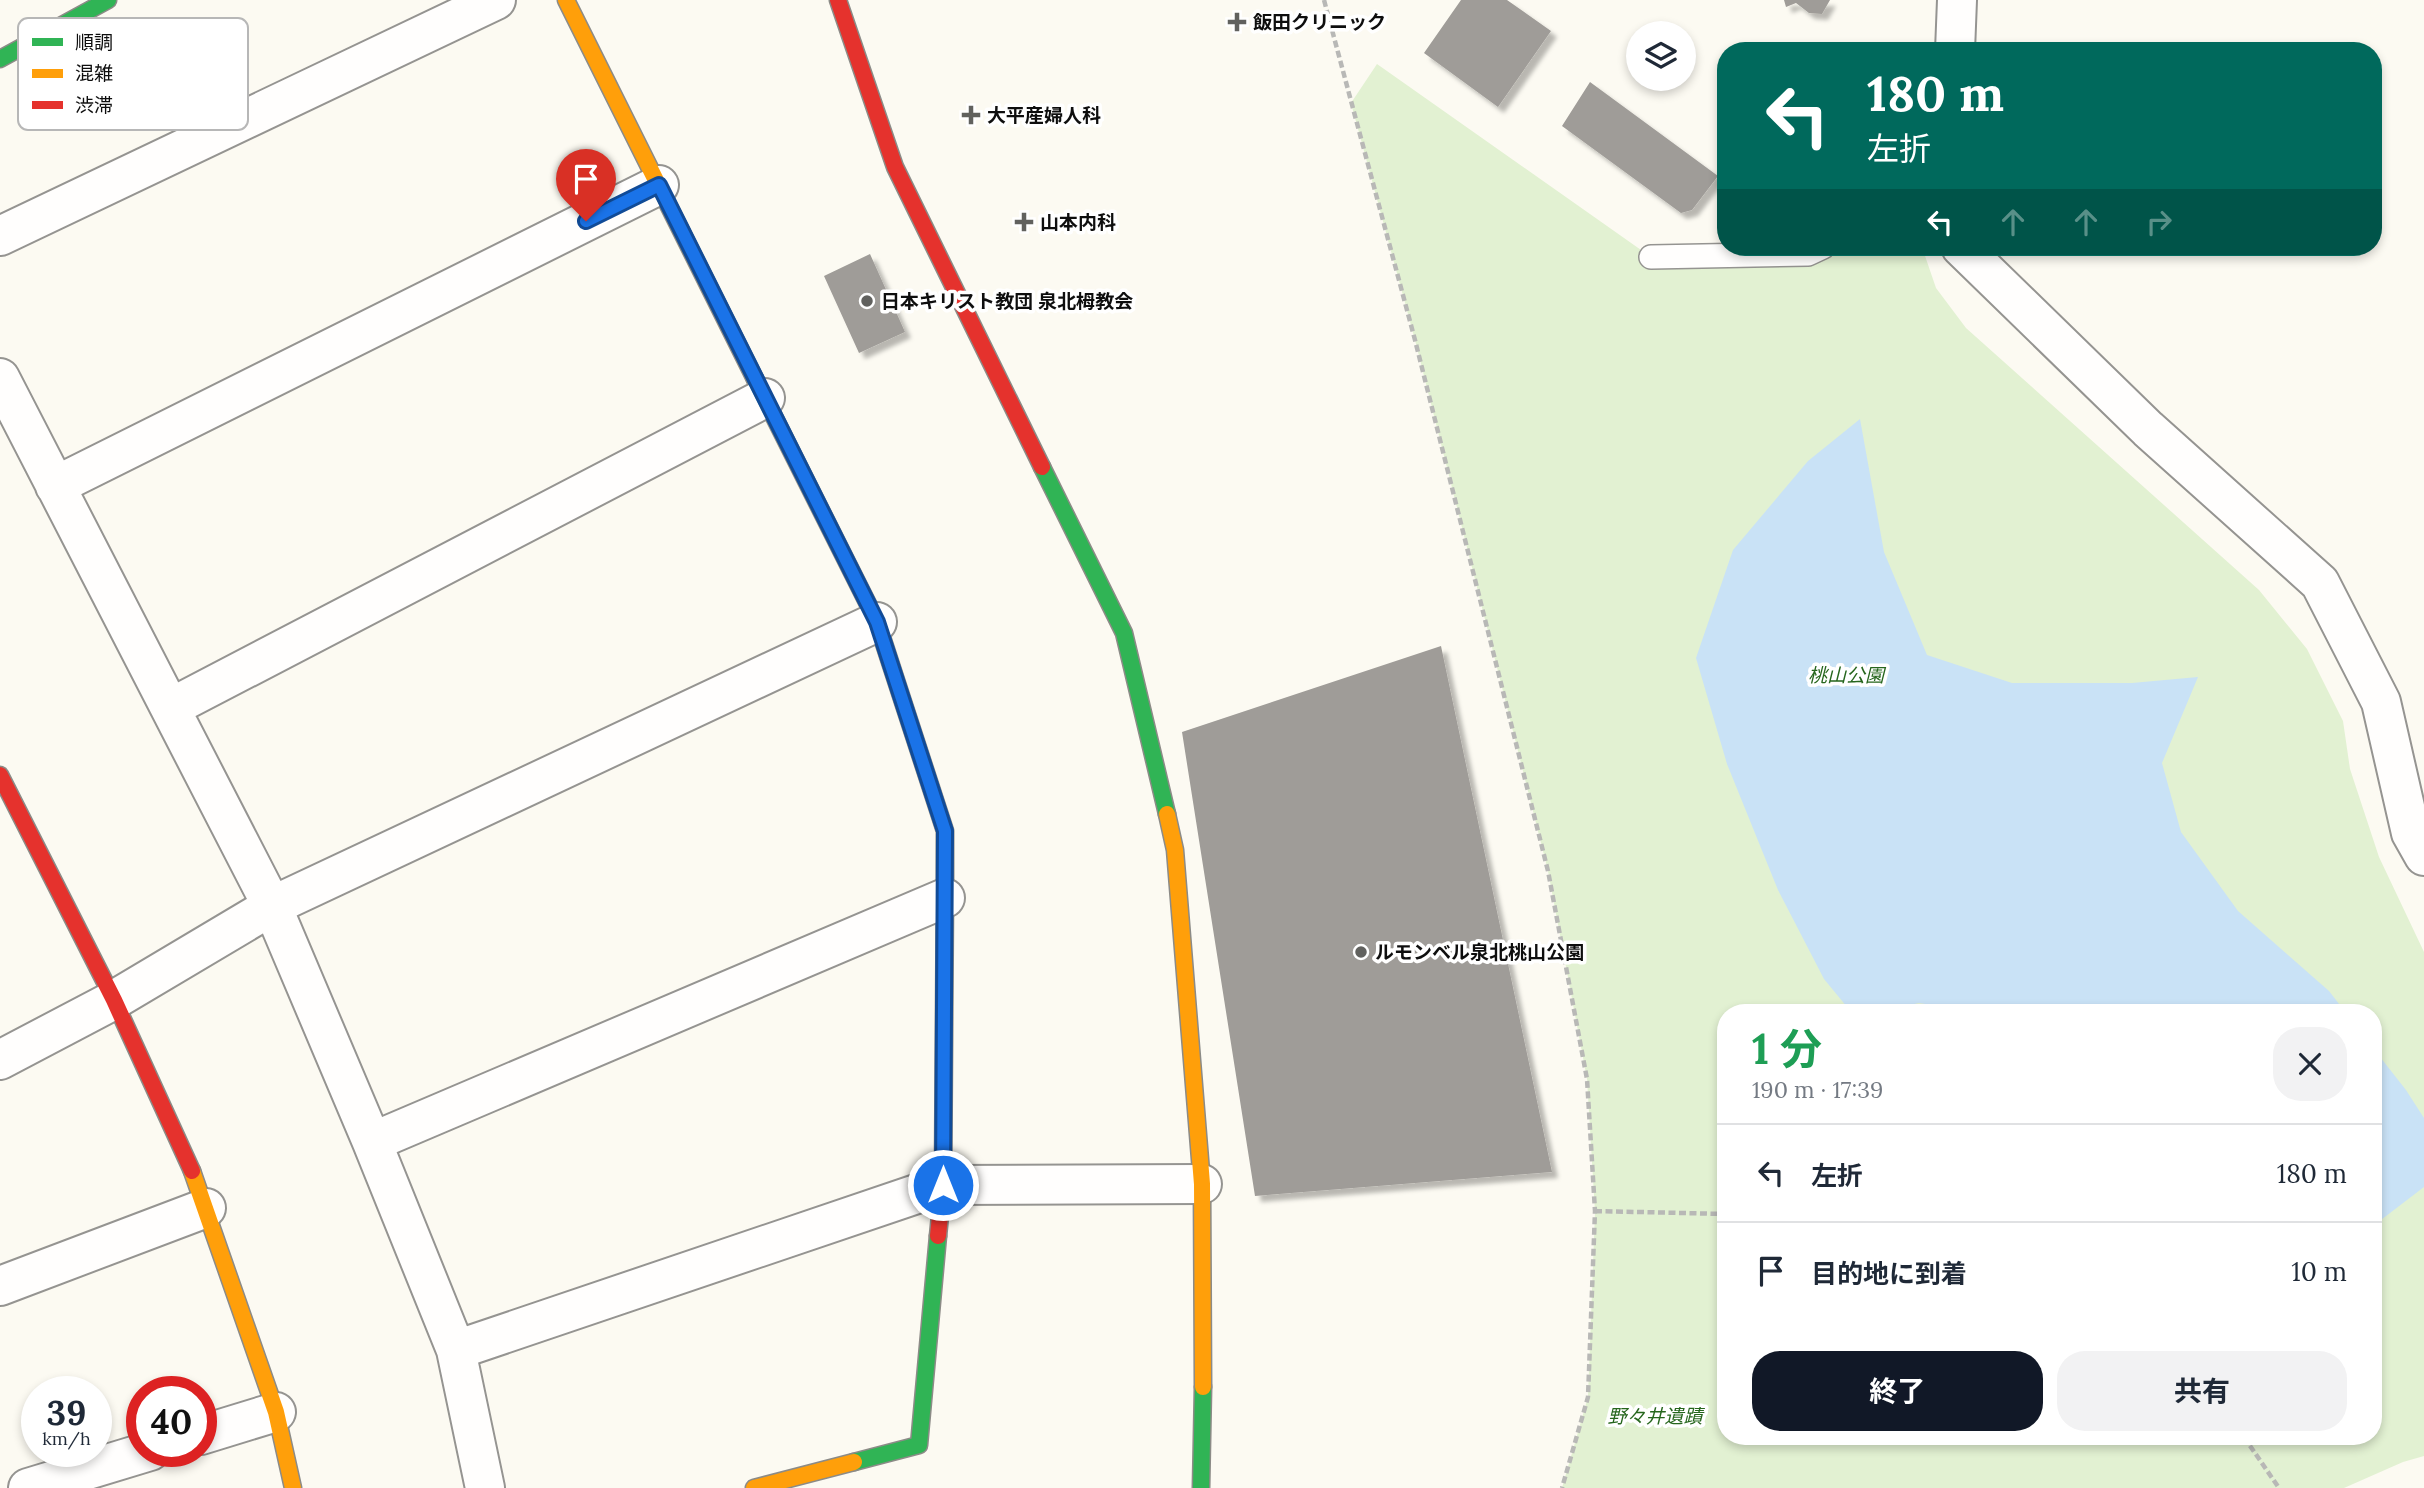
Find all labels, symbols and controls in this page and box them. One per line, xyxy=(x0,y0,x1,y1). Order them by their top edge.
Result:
place label: 飯田クリニック xyxy=(1253,10,1386,34)
marker: 飯田クリニック xyxy=(1227,12,1247,32)
legend xyxy=(18,18,248,130)
map controls xyxy=(1626,21,1696,91)
button: layers xyxy=(1626,21,1696,91)
text: 順調 xyxy=(75,30,113,54)
text: 混雑 xyxy=(75,61,113,85)
text: 180 m xyxy=(1867,62,2004,124)
icon: left xyxy=(1752,70,1843,161)
text: 渋滞 xyxy=(75,93,113,117)
place label: 大平産婦人科 xyxy=(987,103,1101,127)
marker: 大平産婦人科 xyxy=(961,105,981,125)
text: 左折 xyxy=(1867,128,1931,169)
pin xyxy=(556,149,616,221)
icon: arrive xyxy=(567,160,605,198)
icon: left xyxy=(1921,203,1959,241)
icon: ahead xyxy=(1994,203,2032,241)
icon: ahead xyxy=(2067,203,2105,241)
icon: right xyxy=(2140,203,2178,241)
place label: 山本内科 xyxy=(1040,210,1116,234)
marker: 山本内科 xyxy=(1014,212,1034,232)
place label: 日本キリスト教団 泉北栂教会 xyxy=(881,289,1133,313)
marker: 日本キリスト教団 泉北栂教会 xyxy=(859,293,875,309)
park label: 桃山公園 xyxy=(1808,663,1887,687)
place label: ルモンベル泉北桃山公園 xyxy=(1375,940,1584,964)
marker: ルモンベル泉北桃山公園 xyxy=(1353,944,1369,960)
text: 1 分 xyxy=(1752,1022,1822,1076)
button: close xyxy=(2273,1027,2347,1101)
text: 190 m · 17:39 xyxy=(1752,1075,1883,1104)
position arrow xyxy=(906,1148,980,1222)
icon: left xyxy=(1752,1154,1790,1192)
text: 180 m xyxy=(2277,1157,2347,1190)
text: 左折 xyxy=(1811,1159,1863,1192)
icon: arrive xyxy=(1752,1252,1790,1290)
text: 10 m xyxy=(2291,1255,2347,1288)
text: 目的地に到着 xyxy=(1811,1257,1967,1290)
button: 終了 xyxy=(1752,1351,2043,1431)
button: 共有 xyxy=(2057,1351,2347,1431)
speed limit sign: 40 xyxy=(126,1376,217,1467)
text: 39 xyxy=(47,1390,86,1435)
park label: 野々井遺蹟 xyxy=(1607,1404,1705,1428)
text: km/h xyxy=(42,1427,91,1450)

